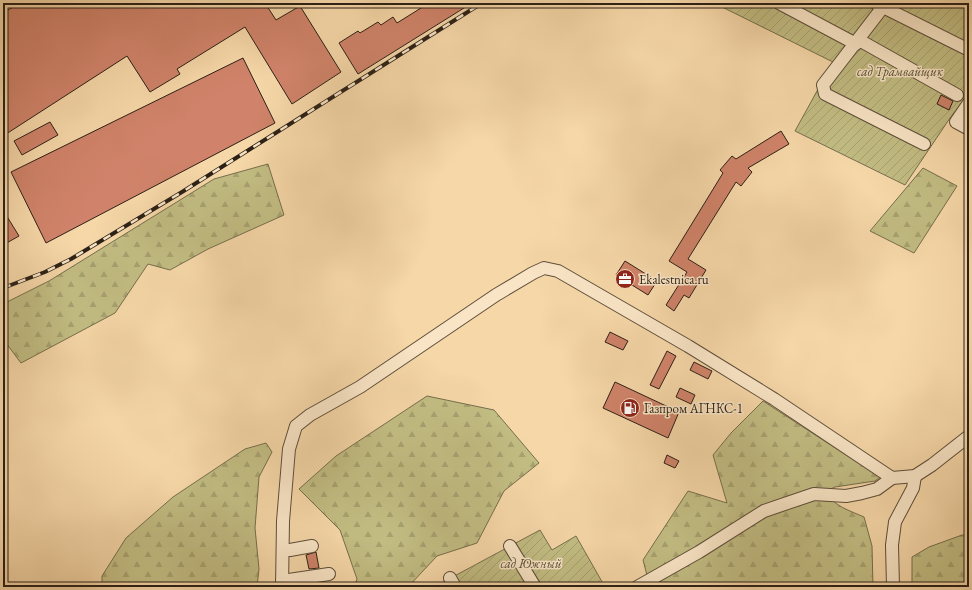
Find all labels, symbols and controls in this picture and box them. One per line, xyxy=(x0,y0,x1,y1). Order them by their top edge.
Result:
park label: сад Трамвайщик xyxy=(857,63,944,80)
office icon: Ekalestnica.ru xyxy=(614,268,636,290)
place label: Ekalestnica.ru xyxy=(639,271,709,288)
fuel station icon: Газпром АГНКС-1 xyxy=(619,397,641,419)
place label: Газпром АГНКС-1 xyxy=(644,400,743,417)
park label: сад Южный xyxy=(500,555,562,572)

